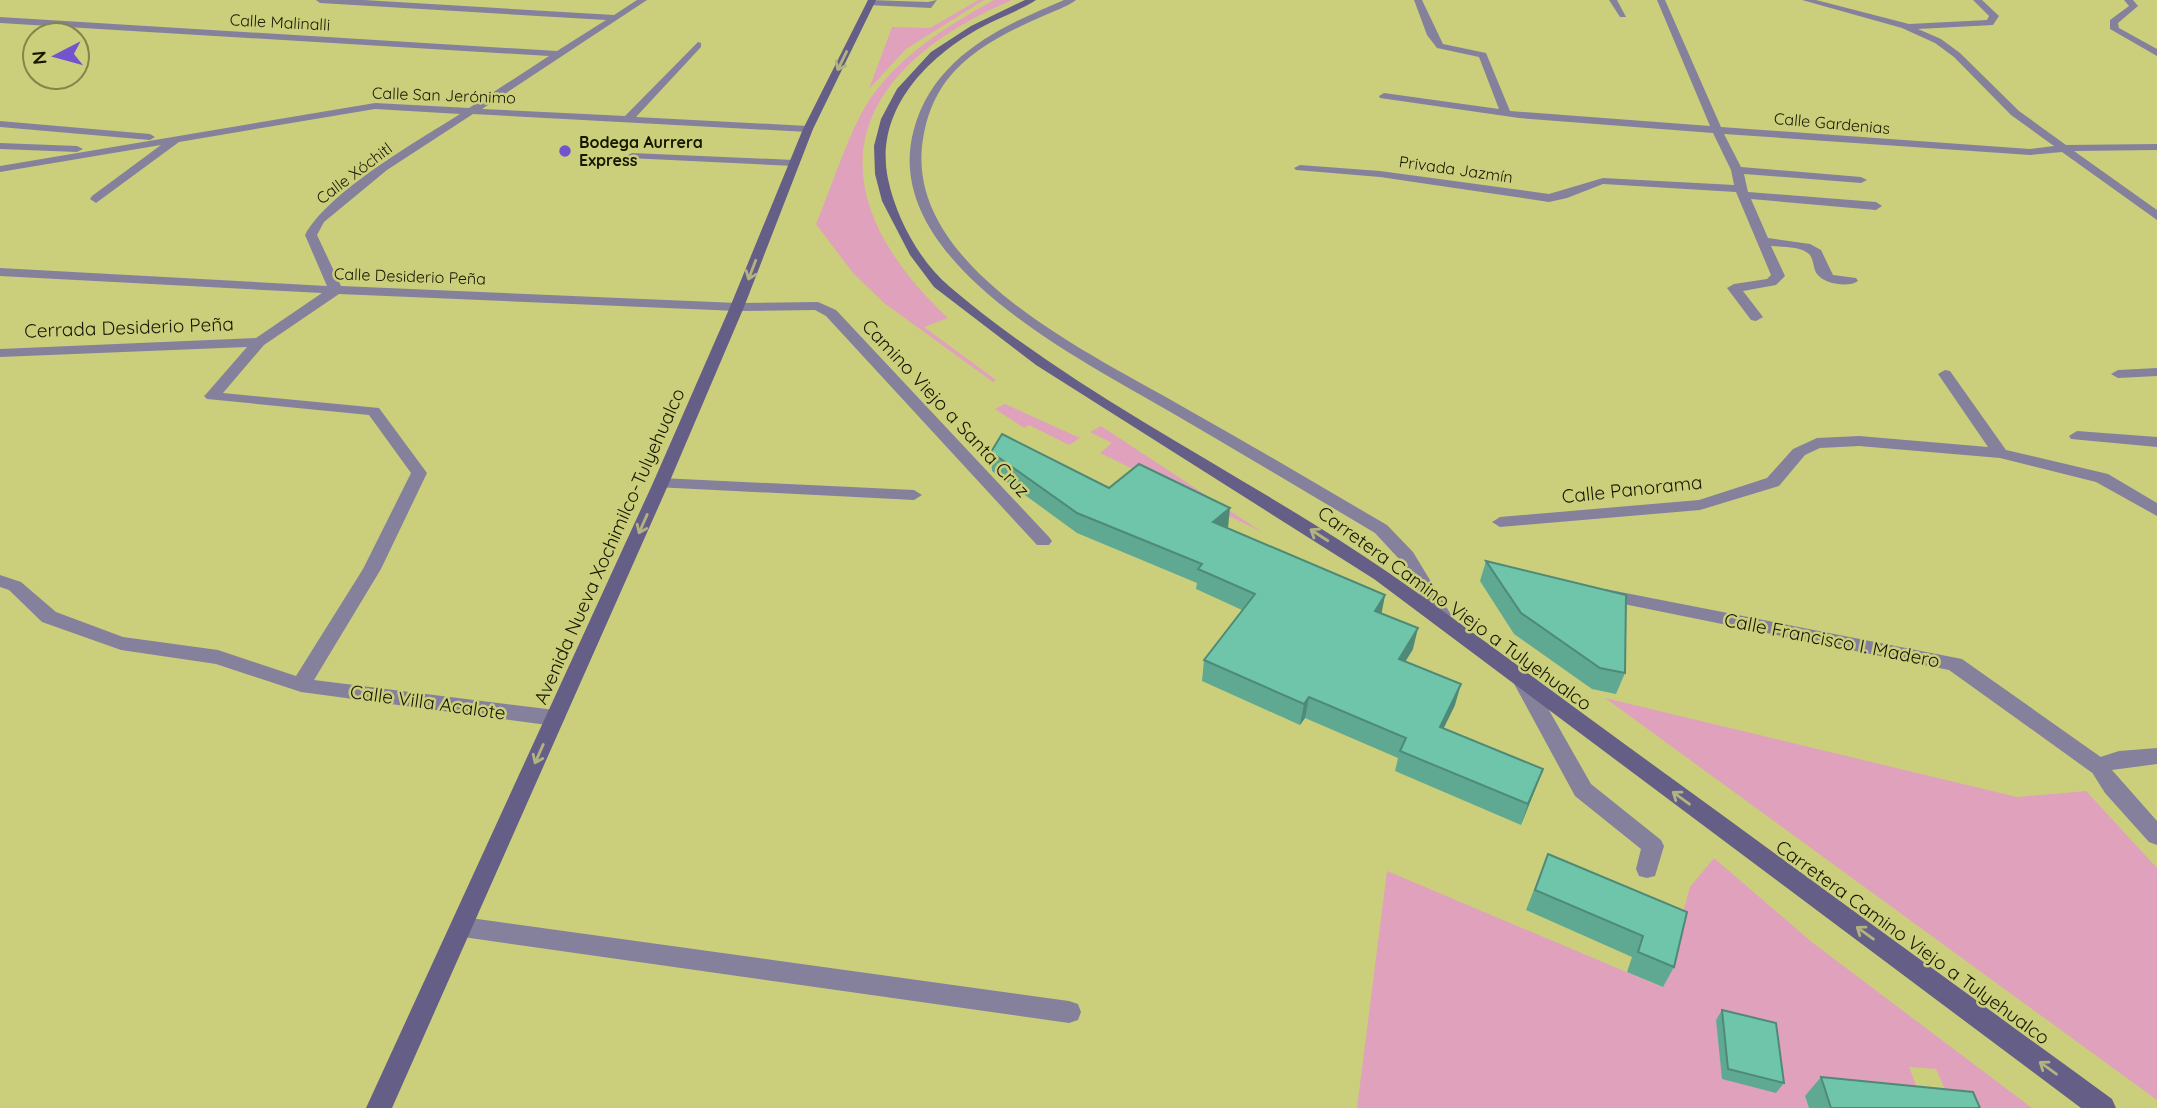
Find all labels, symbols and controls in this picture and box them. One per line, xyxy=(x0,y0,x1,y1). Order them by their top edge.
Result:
street label: Calle Malinalli xyxy=(229,9,331,35)
north arrow xyxy=(21,21,91,91)
text: N xyxy=(26,50,52,66)
one-way arrow xyxy=(834,50,848,71)
street label: Calle San Jerónimo xyxy=(372,82,516,108)
street label: Calle Gardenias xyxy=(1773,108,1891,138)
place label: Bodega Aurrera Express xyxy=(579,132,703,170)
street label: Calle Xóchitl xyxy=(312,138,396,208)
marker: Bodega Aurrera Express xyxy=(557,143,573,159)
street label: Privada Jazmín xyxy=(1398,151,1514,187)
one-way arrow xyxy=(744,258,757,280)
street label: Calle Desiderio Peña xyxy=(334,263,486,289)
street label: Cerrada Desiderio Peña xyxy=(24,311,234,343)
street label: Camino Viejo a Santa Cruz xyxy=(857,314,1035,502)
street label: Avenida Nueva Xochimilco-Tulyehualco xyxy=(528,384,690,708)
street label: Calle Panorama xyxy=(1561,470,1703,508)
street label: Carretera Camino Viejo a Tulyehualco xyxy=(1313,500,1597,716)
one-way arrow xyxy=(636,513,649,534)
one-way arrow xyxy=(1309,527,1329,541)
street label: Calle Francisco I. Madero xyxy=(1722,607,1942,673)
street label: Calle Villa Acalote xyxy=(349,679,507,725)
one-way arrow xyxy=(532,743,545,764)
one-way arrow xyxy=(1673,790,1691,805)
street label: Carretera Camino Viejo a Tulyehualco xyxy=(1771,834,2055,1050)
one-way arrow xyxy=(1856,925,1874,940)
one-way arrow xyxy=(2039,1060,2058,1075)

